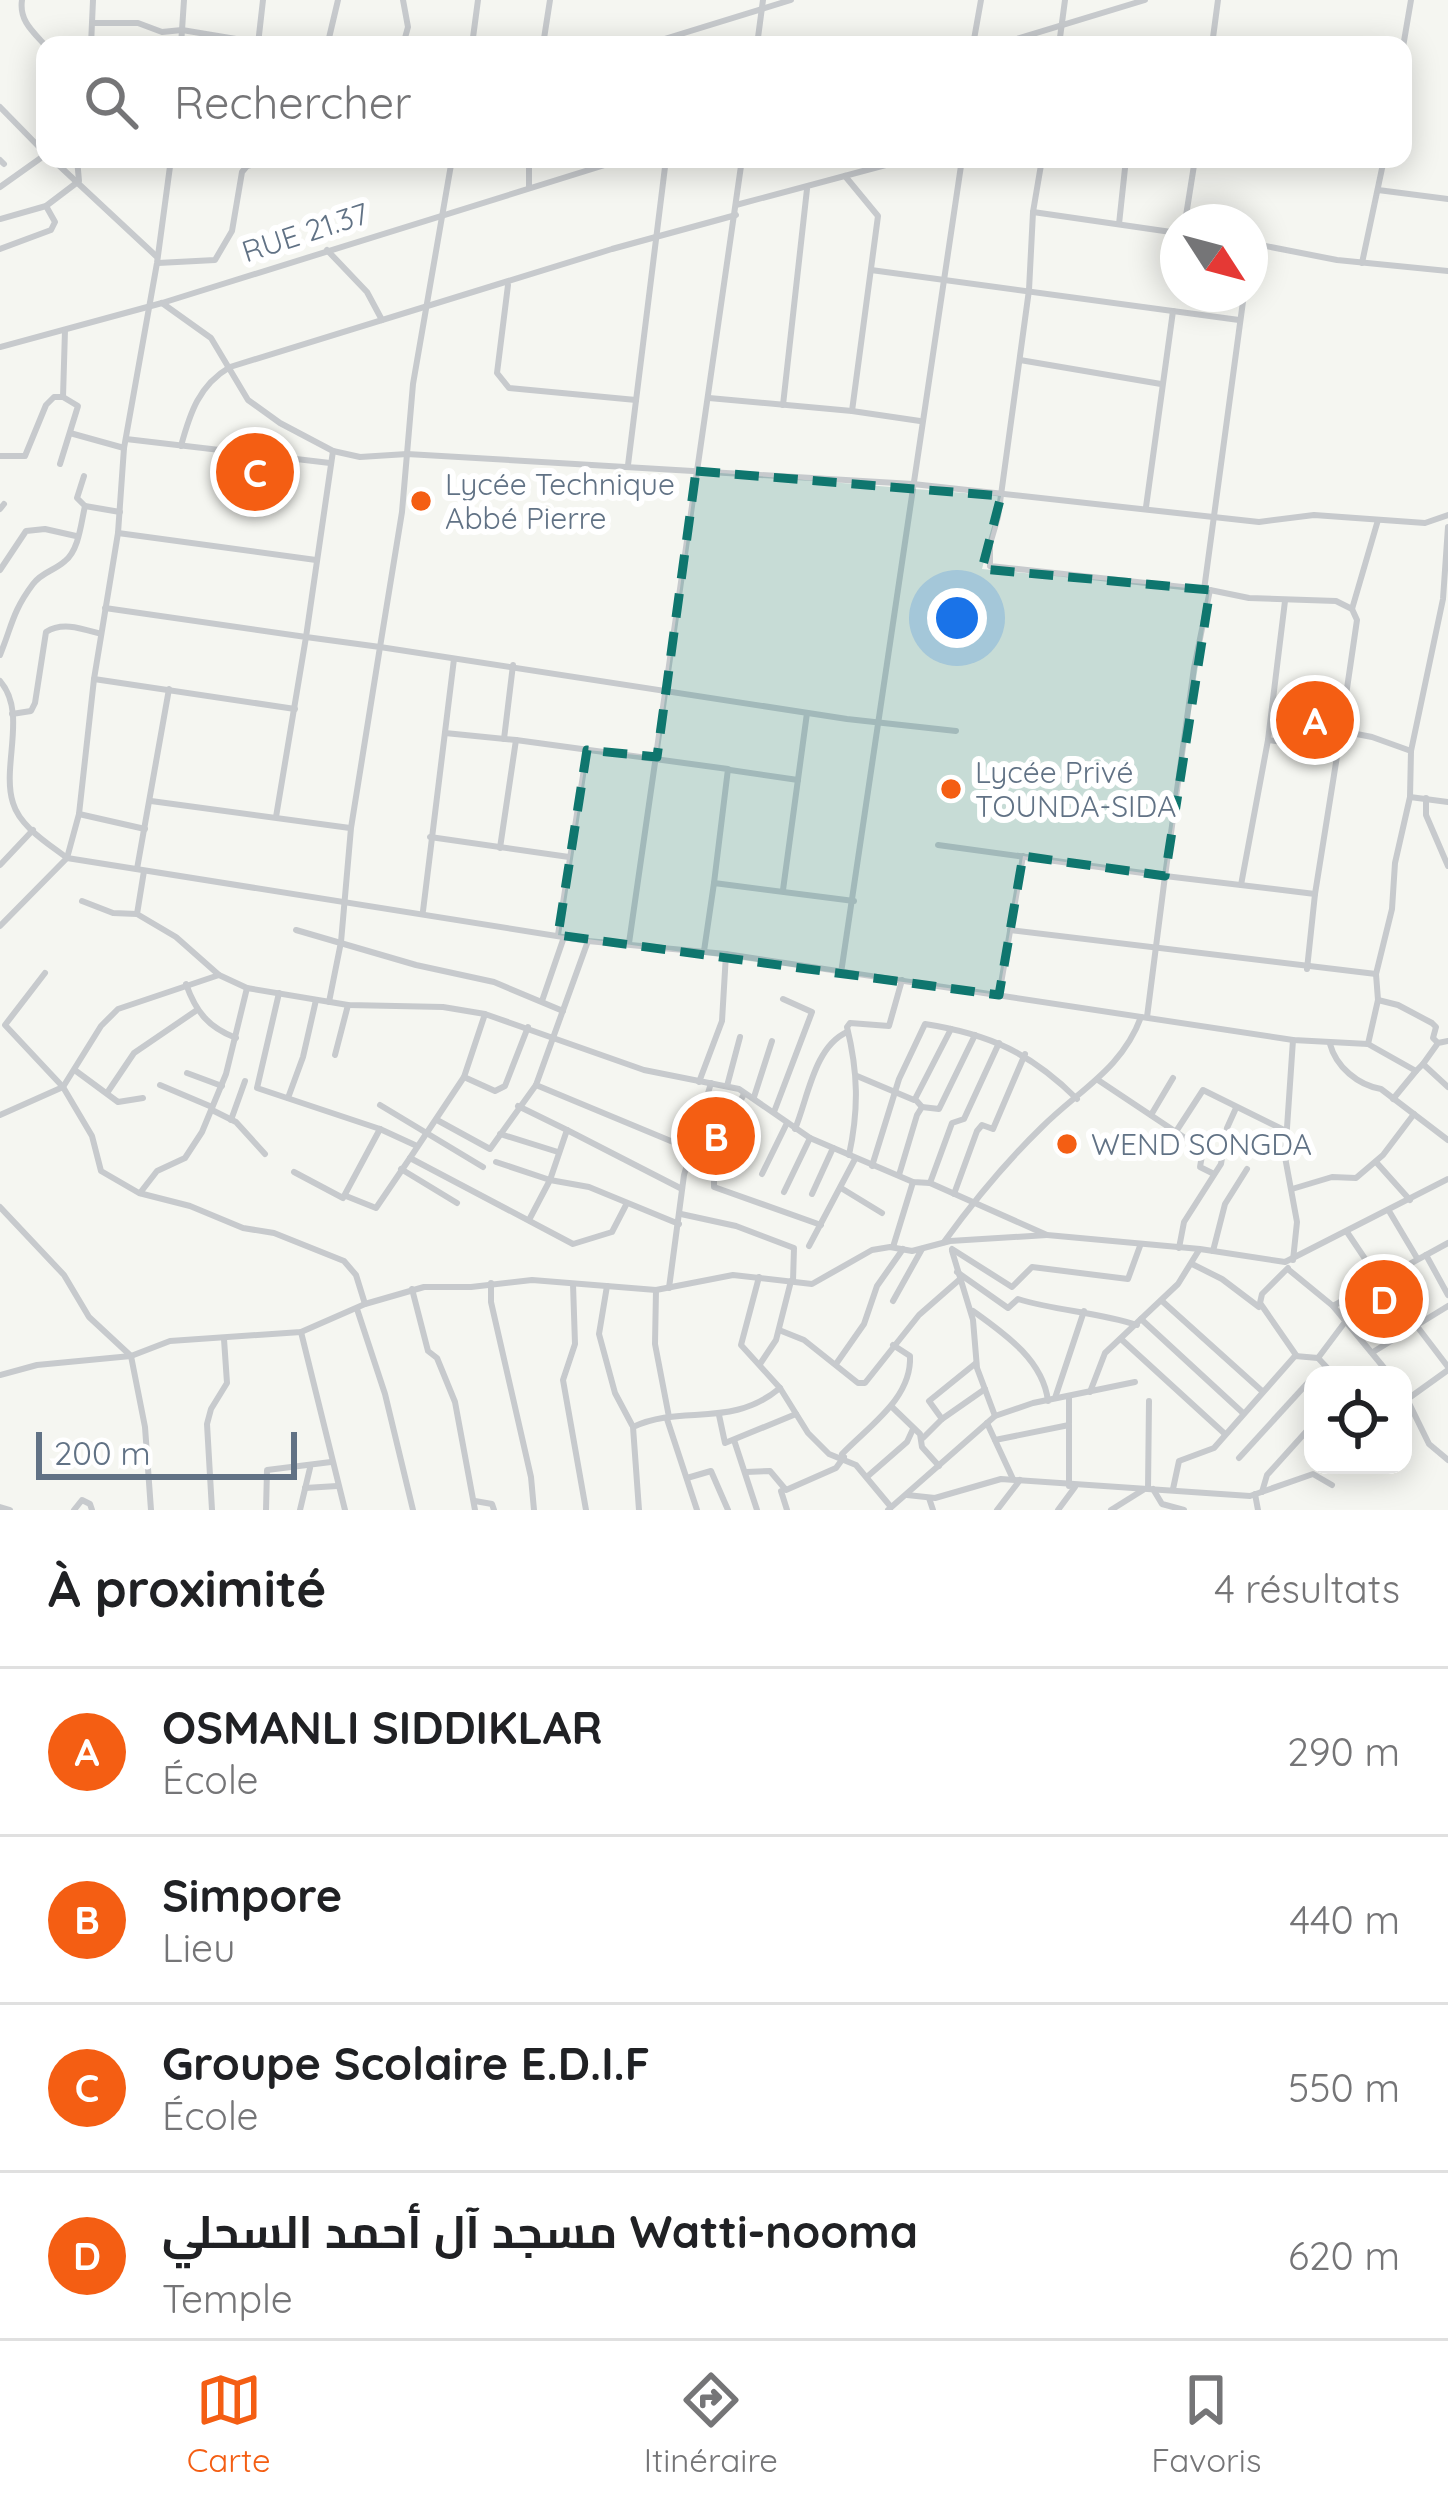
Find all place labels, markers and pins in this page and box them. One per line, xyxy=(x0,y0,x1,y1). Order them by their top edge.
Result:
pin: C xyxy=(216,427,294,517)
place label: Lycée Technique Abbé Pierre xyxy=(445,465,675,537)
marker: Lycée Technique Abbé Pierre xyxy=(408,488,434,514)
pin: A xyxy=(1276,675,1354,765)
place label: Lycée Privé TOUNDA-SIDA xyxy=(975,753,1176,825)
marker: Lycée Privé TOUNDA-SIDA xyxy=(938,776,964,802)
pin: B xyxy=(677,1091,755,1181)
place label: WEND SONGDA xyxy=(1091,1125,1312,1163)
marker: WEND SONGDA xyxy=(1054,1131,1080,1157)
pin: D xyxy=(1345,1254,1423,1344)

